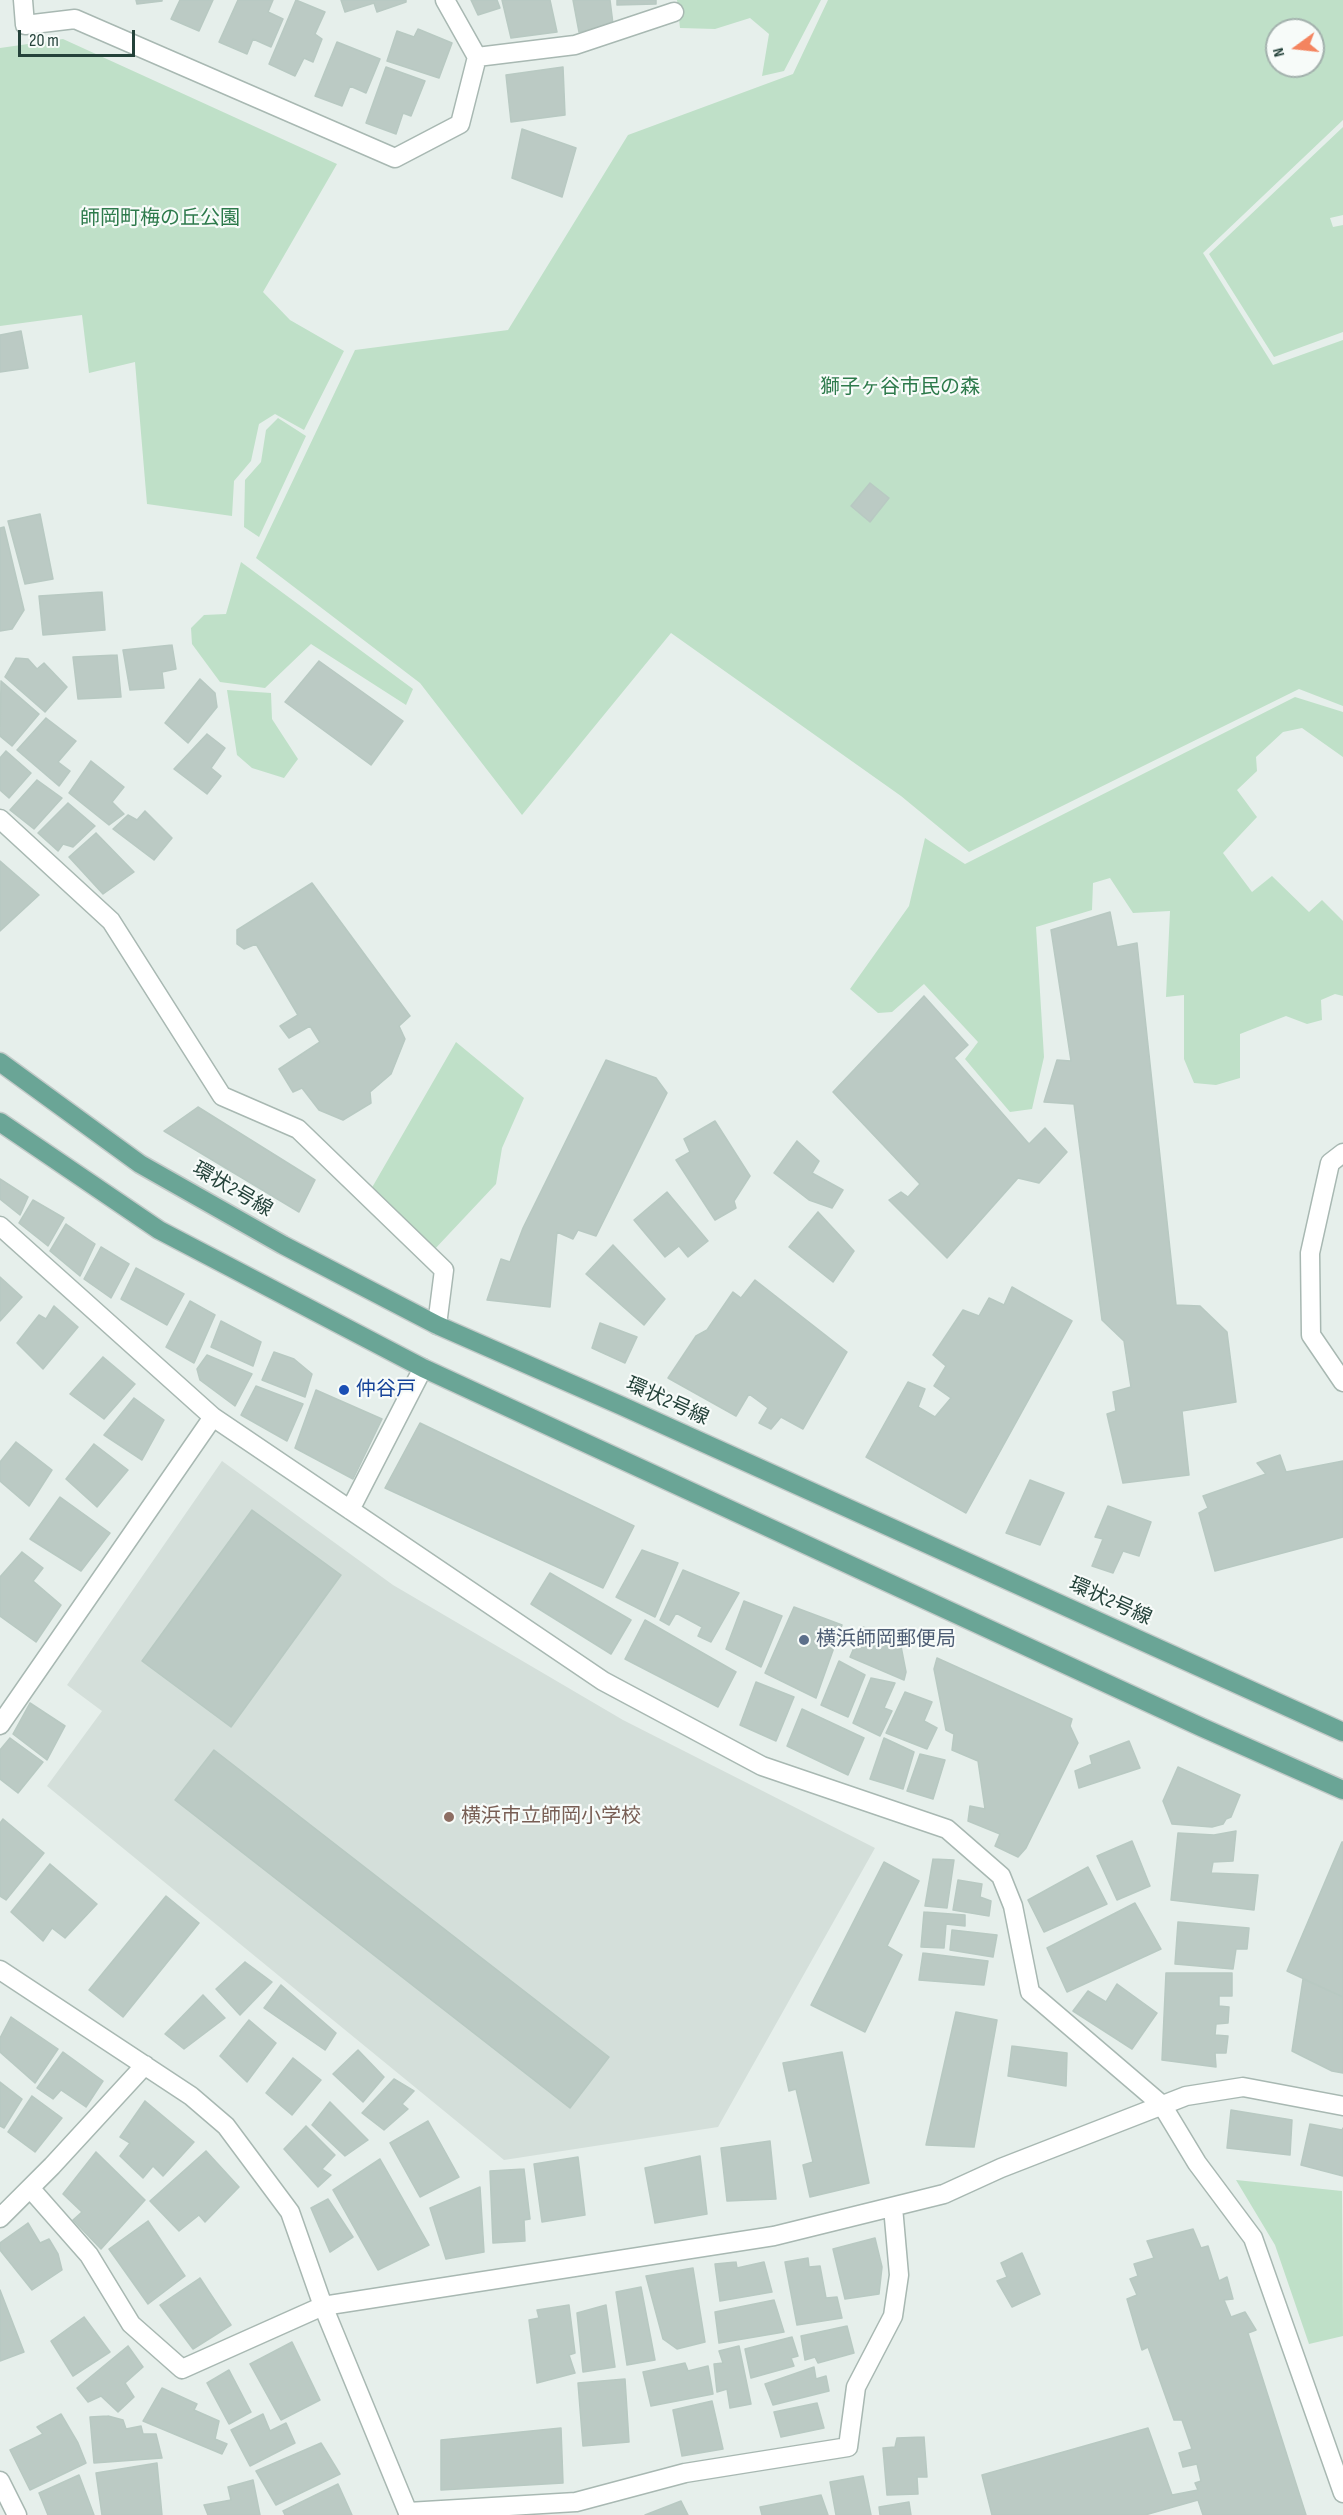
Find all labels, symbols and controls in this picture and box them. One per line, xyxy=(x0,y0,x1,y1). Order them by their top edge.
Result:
scale bar xyxy=(21,18,138,56)
north arrow xyxy=(1265,18,1325,78)
text: 20 m xyxy=(29,30,59,51)
text: N xyxy=(1269,46,1289,59)
park label: 師岡町梅の丘公園 xyxy=(80,207,240,231)
park label: 獅子ヶ谷市民の森 xyxy=(820,376,980,400)
street label: 環状2号線 xyxy=(188,1158,276,1222)
street label: 環状2号線 xyxy=(622,1373,712,1431)
place label: 仲谷戸 xyxy=(356,1378,416,1402)
marker: 仲谷戸 xyxy=(337,1383,351,1397)
street label: 環状2号線 xyxy=(1065,1573,1155,1631)
place label: 横浜師岡郵便局 xyxy=(816,1628,956,1652)
marker: 横浜師岡郵便局 xyxy=(797,1633,811,1647)
place label: 横浜市立師岡小学校 xyxy=(461,1805,641,1829)
marker: 横浜市立師岡小学校 xyxy=(442,1810,456,1824)

